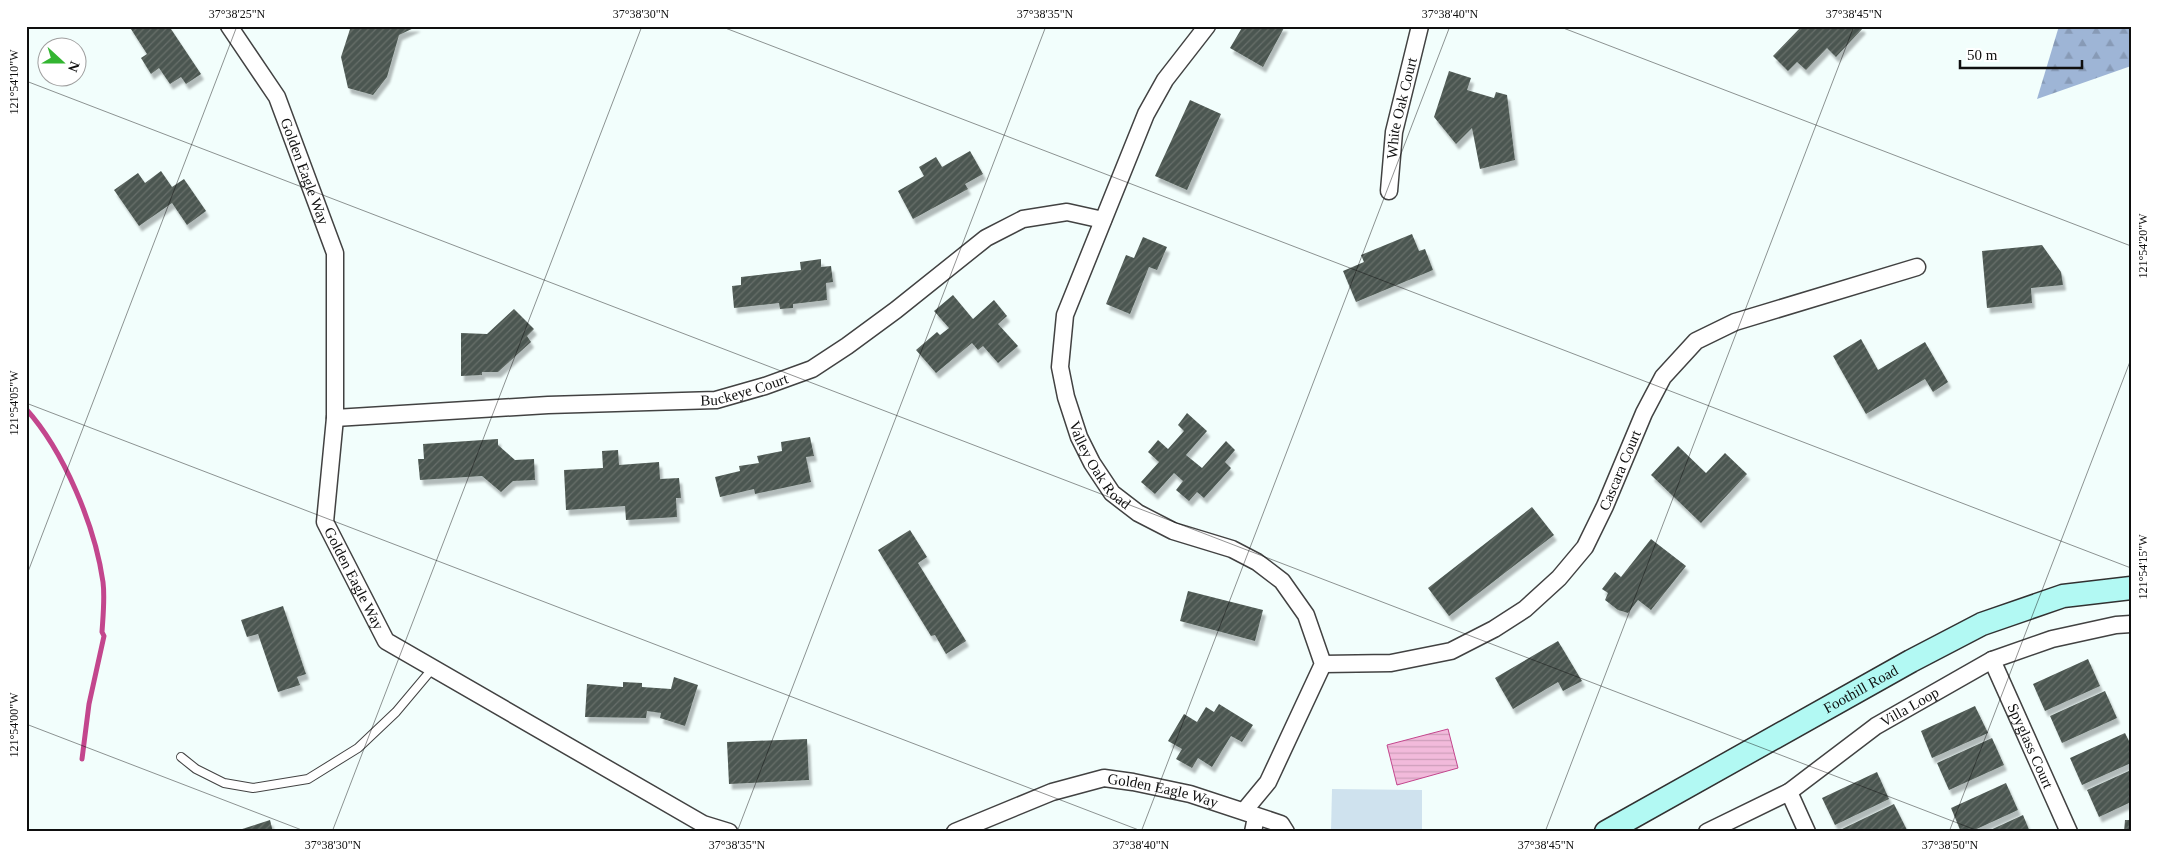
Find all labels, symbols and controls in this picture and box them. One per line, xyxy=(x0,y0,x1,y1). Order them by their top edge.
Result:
text: 37°38'25"N xyxy=(209,7,266,21)
text: 37°38'30"N xyxy=(613,7,670,21)
text: 37°38'35"N xyxy=(1017,7,1074,21)
text: 37°38'40"N xyxy=(1422,7,1479,21)
text: 37°38'45"N xyxy=(1826,7,1883,21)
north arrow xyxy=(38,38,88,88)
scale bar xyxy=(1960,38,2082,70)
text: 50 m xyxy=(1967,47,1998,63)
text: 121°54'10"W xyxy=(7,49,21,115)
street label: White Oak Court xyxy=(1384,55,1420,159)
text: N xyxy=(65,59,82,74)
street label: Golden Eagle Way xyxy=(277,116,332,227)
text: 121°54'20"W xyxy=(2136,213,2150,279)
text: 121°54'05"W xyxy=(7,370,21,436)
street label: Buckeye Court xyxy=(700,370,791,408)
street label: Valley Oak Road xyxy=(1066,419,1134,513)
street label: Cascara Court xyxy=(1596,427,1644,513)
street label: Golden Eagle Way xyxy=(321,525,387,633)
text: 121°54'15"W xyxy=(2136,534,2150,600)
street label: Foothill Road xyxy=(1821,662,1901,716)
street label: Villa Loop xyxy=(1878,684,1942,730)
text: 121°54'00"W xyxy=(7,692,21,758)
street label: Spyglass Court xyxy=(2004,701,2057,791)
street label: Golden Eagle Way xyxy=(1107,771,1221,811)
text: 37°38'30"N xyxy=(305,838,362,852)
text: 37°38'35"N xyxy=(709,838,766,852)
text: 37°38'40"N xyxy=(1113,838,1170,852)
text: 37°38'45"N xyxy=(1518,838,1575,852)
text: 37°38'50"N xyxy=(1922,838,1979,852)

